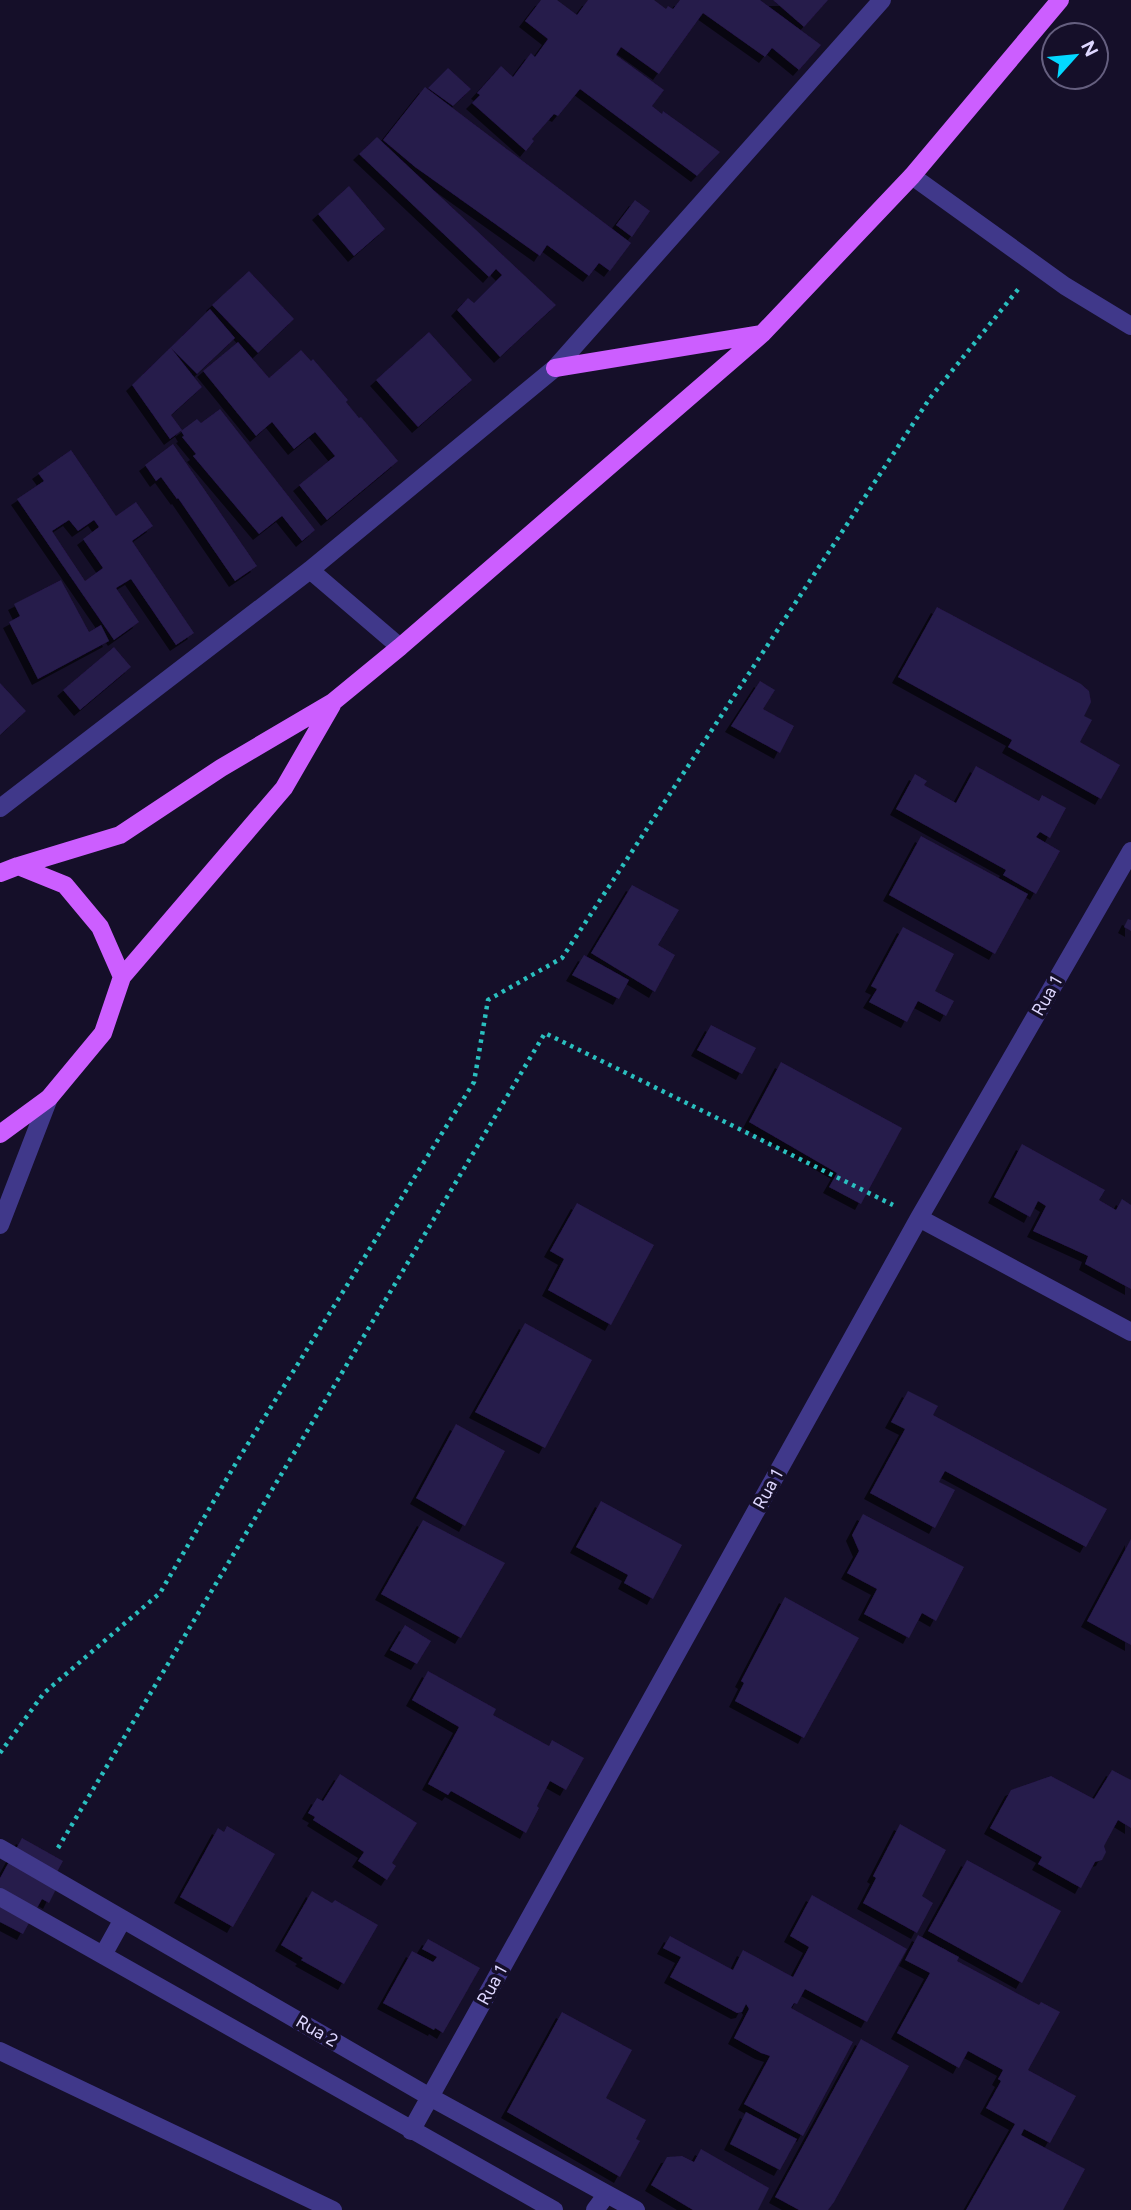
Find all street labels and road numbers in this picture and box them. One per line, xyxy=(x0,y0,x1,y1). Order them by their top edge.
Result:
street label: Rua 1 xyxy=(1027,972,1067,1020)
street label: Rua 1 xyxy=(748,1465,788,1513)
street label: Rua 1 xyxy=(472,1961,512,2009)
street label: Rua 2 xyxy=(292,2010,342,2052)

